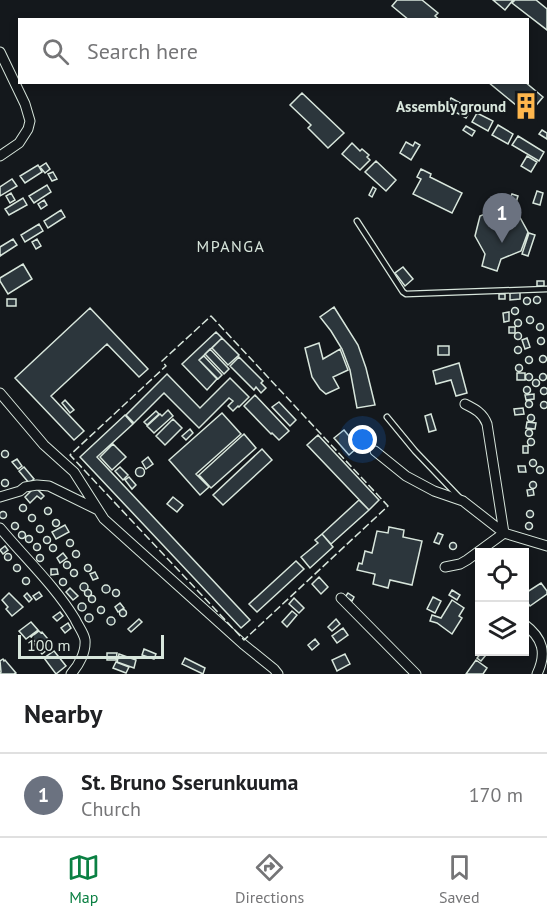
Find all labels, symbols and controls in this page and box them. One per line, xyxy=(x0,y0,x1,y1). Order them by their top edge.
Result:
search box xyxy=(18,18,529,84)
icon: search xyxy=(39,35,72,68)
text: Search here xyxy=(87,37,198,65)
building icon: Assembly ground xyxy=(511,91,541,121)
place label: Assembly ground xyxy=(396,97,506,116)
pin: 1 xyxy=(482,194,522,243)
district label: MPANGA xyxy=(197,236,265,256)
your location xyxy=(348,425,377,454)
map controls xyxy=(475,548,529,656)
button: locate xyxy=(475,548,529,602)
button: layers xyxy=(475,602,529,656)
scale bar xyxy=(18,632,164,660)
text: 100 m xyxy=(27,635,70,655)
text: Nearby xyxy=(24,697,102,730)
text: St. Bruno Sserunkuuma xyxy=(81,768,299,796)
text: 1 xyxy=(38,782,49,808)
text: 170 m xyxy=(469,782,523,808)
text: Church xyxy=(81,796,141,822)
tab: Map xyxy=(67,851,100,907)
tab: Directions xyxy=(235,851,304,907)
tab: Saved xyxy=(439,851,480,907)

